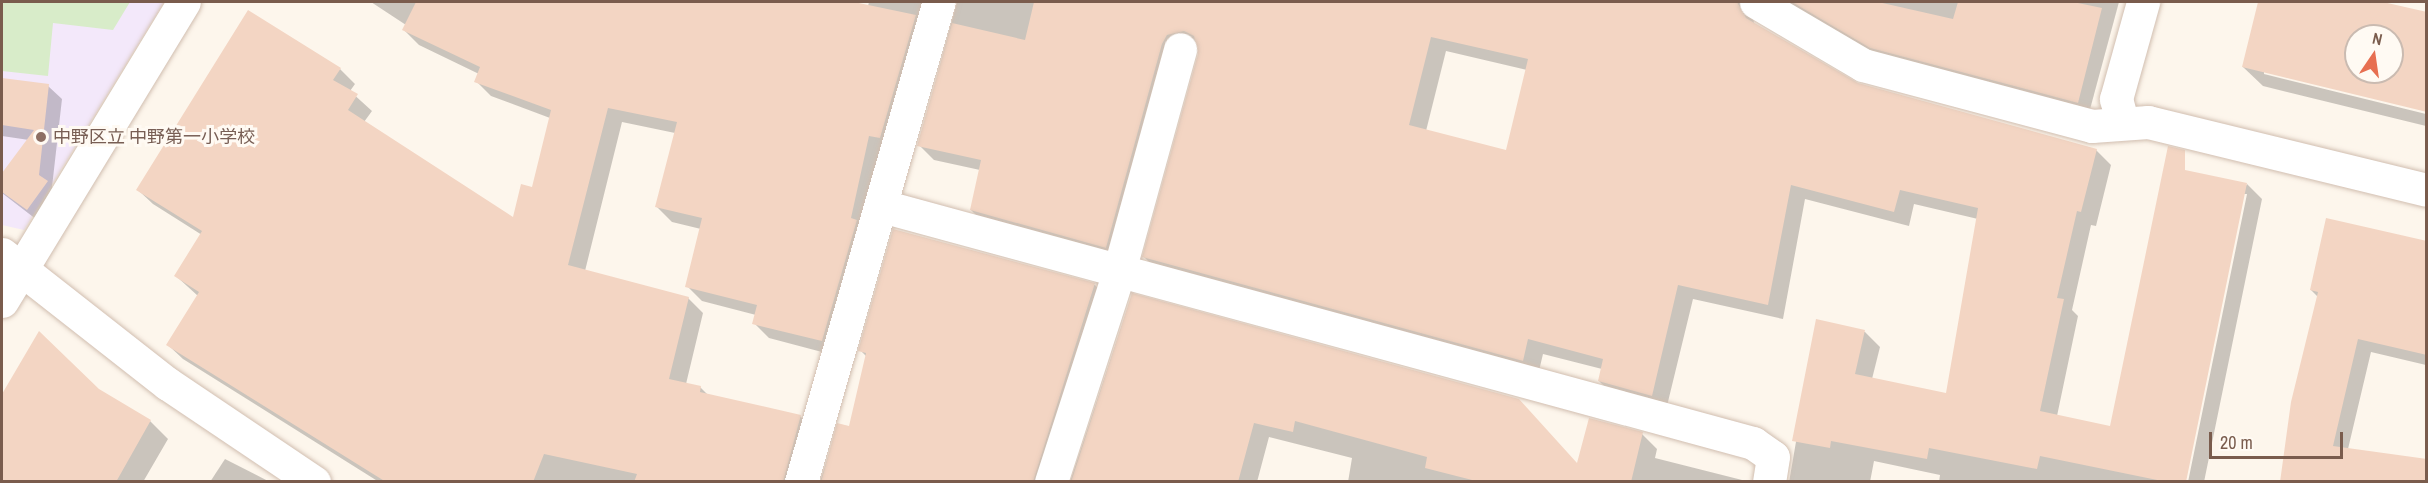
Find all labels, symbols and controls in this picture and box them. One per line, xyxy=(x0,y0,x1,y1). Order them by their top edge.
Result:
north arrow xyxy=(2344,24,2404,84)
text: N xyxy=(2370,27,2385,50)
place label: 中野区立 中野第一小学校 xyxy=(53,126,255,148)
marker: 中野区立 中野第一小学校 xyxy=(34,130,48,144)
scale bar xyxy=(2212,420,2346,458)
text: 20 m xyxy=(2220,430,2253,455)

